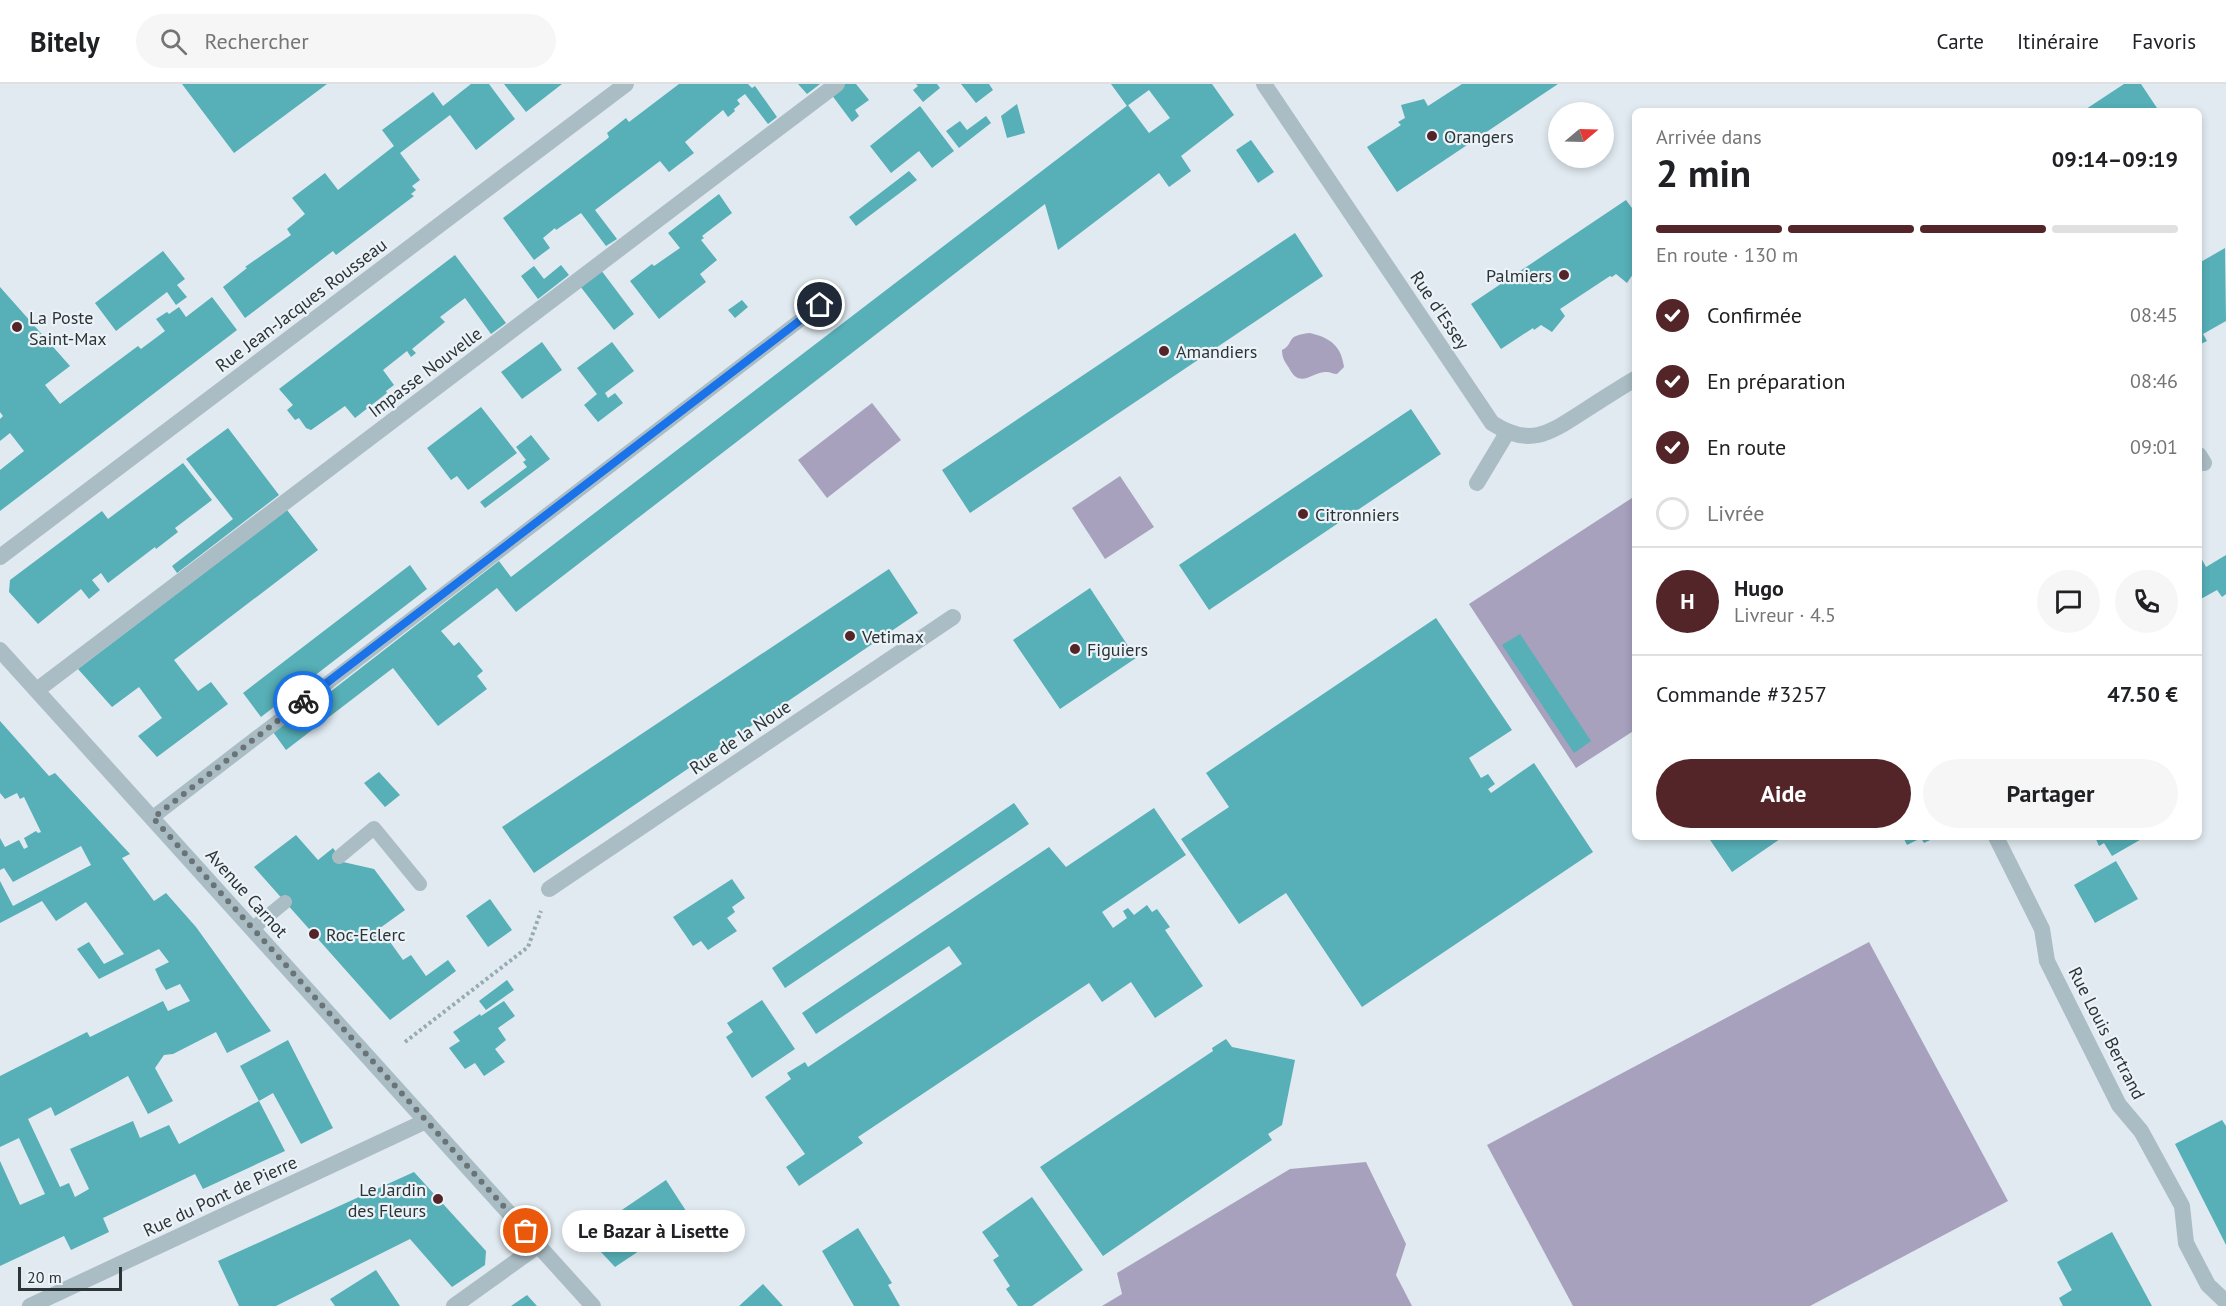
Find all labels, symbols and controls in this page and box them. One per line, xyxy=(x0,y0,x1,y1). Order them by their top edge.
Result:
search box xyxy=(136,14,556,68)
text: Bitely xyxy=(30,23,100,60)
icon: search xyxy=(157,25,190,58)
text: Rechercher xyxy=(205,27,309,55)
text: Carte xyxy=(1937,28,1984,55)
text: Itinéraire xyxy=(2017,28,2099,55)
text: Favoris xyxy=(2132,28,2196,55)
north arrow xyxy=(1548,102,1614,168)
map controls xyxy=(1548,102,1614,168)
text: Arrivée dans xyxy=(1656,124,1762,150)
place label: Orangers xyxy=(1444,125,1514,148)
marker: Orangers xyxy=(1425,129,1439,143)
text: 09:14–09:19 xyxy=(2052,145,2178,173)
text: 2 min xyxy=(1656,147,1751,198)
street label: Rue Jean-Jacques Rousseau xyxy=(211,233,391,377)
text: En route · 130 m xyxy=(1656,242,1798,268)
place label: Palmiers xyxy=(1486,264,1552,287)
street label: Rue d'Essey xyxy=(1405,266,1475,354)
marker: Palmiers xyxy=(1557,268,1571,282)
pin xyxy=(794,279,845,330)
icon: home xyxy=(803,288,836,321)
icon: check xyxy=(1656,299,1689,332)
text: Confirmée xyxy=(1707,301,1802,329)
text: 08:45 xyxy=(2130,302,2178,328)
place label: La Poste Saint-Max xyxy=(29,306,107,350)
marker: La Poste Saint-Max xyxy=(10,320,24,334)
street label: Impasse Nouvelle xyxy=(364,322,486,422)
place label: Amandiers xyxy=(1176,340,1257,363)
marker: Amandiers xyxy=(1157,344,1171,358)
icon: check xyxy=(1656,365,1689,398)
text: En préparation xyxy=(1707,367,1846,395)
text: 08:46 xyxy=(2130,368,2178,394)
icon: check xyxy=(1656,431,1689,464)
text: En route xyxy=(1707,433,1786,461)
text: 09:01 xyxy=(2130,434,2178,460)
text: Livrée xyxy=(1707,499,1764,527)
place label: Citronniers xyxy=(1315,503,1399,526)
marker: Citronniers xyxy=(1296,507,1310,521)
button: chat xyxy=(2037,570,2100,633)
button: phone xyxy=(2115,570,2178,633)
text: Hugo xyxy=(1734,574,1784,602)
text: H xyxy=(1680,587,1695,615)
text: Livreur · 4.5 xyxy=(1734,602,1836,628)
place label: Vetimax xyxy=(861,625,924,648)
marker: Vetimax xyxy=(843,629,857,643)
place label: Figuiers xyxy=(1087,638,1148,661)
marker: Figuiers xyxy=(1068,642,1082,656)
courier xyxy=(273,671,333,731)
text: Commande #3257 xyxy=(1656,680,1827,708)
text: 47.50 € xyxy=(2107,680,2178,708)
icon: bike xyxy=(287,685,320,718)
street label: Rue de la Noue xyxy=(685,695,795,779)
button: Aide xyxy=(1656,759,1911,828)
button: Partager xyxy=(1923,759,2178,828)
street label: Avenue Carnot xyxy=(201,844,293,942)
place label: Roc-Eclerc xyxy=(326,923,406,946)
marker: Roc-Eclerc xyxy=(307,927,321,941)
street label: Rue Louis Bertrand xyxy=(2064,963,2150,1103)
street label: Rue du Pont de Pierre xyxy=(139,1150,301,1242)
place label: Le Jardin des Fleurs xyxy=(348,1178,426,1222)
marker: Le Jardin des Fleurs xyxy=(431,1192,445,1206)
pin xyxy=(500,1205,551,1256)
callout: Le Bazar à Lisette xyxy=(562,1210,745,1252)
icon: bag xyxy=(509,1214,542,1247)
text: Le Bazar à Lisette xyxy=(578,1218,729,1244)
scale bar xyxy=(18,1264,122,1292)
text: 20 m xyxy=(27,1267,62,1287)

